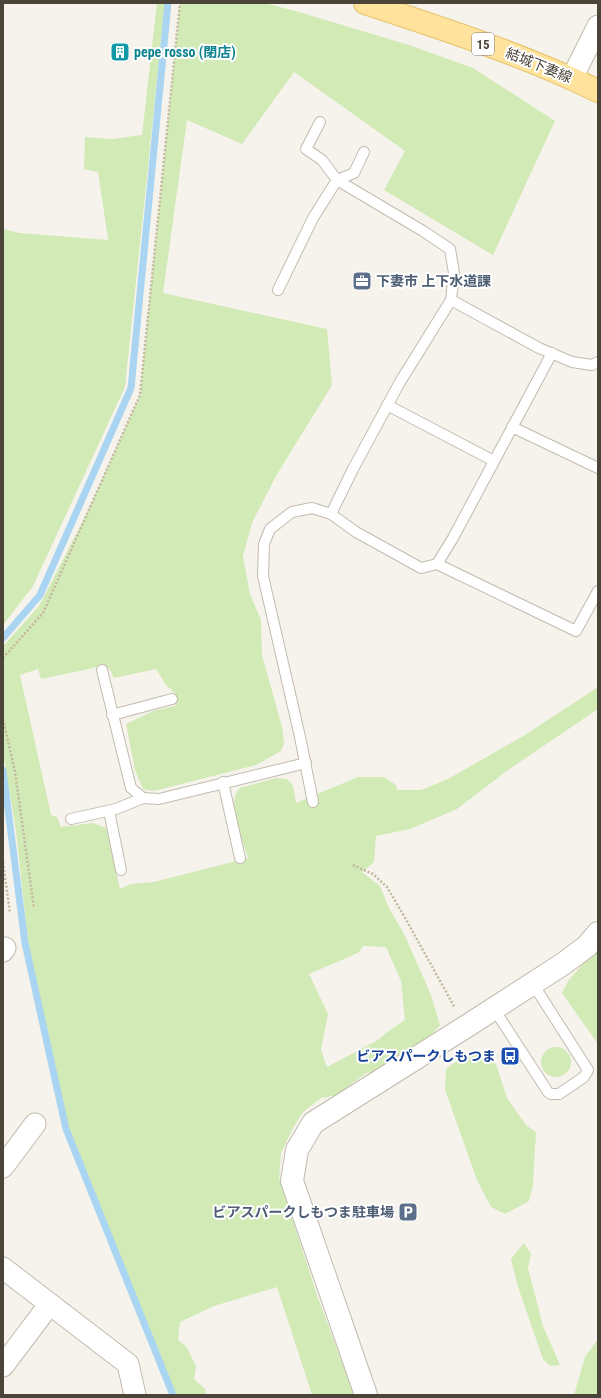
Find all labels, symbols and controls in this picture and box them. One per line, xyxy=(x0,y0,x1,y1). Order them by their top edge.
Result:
road number: 15 xyxy=(472,33,494,55)
building icon: pepe rosso (閉店) xyxy=(109,41,131,63)
place label: pepe rosso (閉店) xyxy=(134,44,236,61)
street label: 結城下妻線 xyxy=(504,44,574,86)
office icon: 下妻市 上下水道課 xyxy=(351,270,373,292)
place label: 下妻市 上下水道課 xyxy=(376,273,491,289)
bus stop icon: ビアスパークしもつま xyxy=(499,1045,521,1067)
place label: ビアスパークしもつま xyxy=(357,1048,496,1064)
parking icon: ビアスパークしもつま駐車場 xyxy=(397,1201,419,1223)
place label: ビアスパークしもつま駐車場 xyxy=(213,1204,394,1220)

